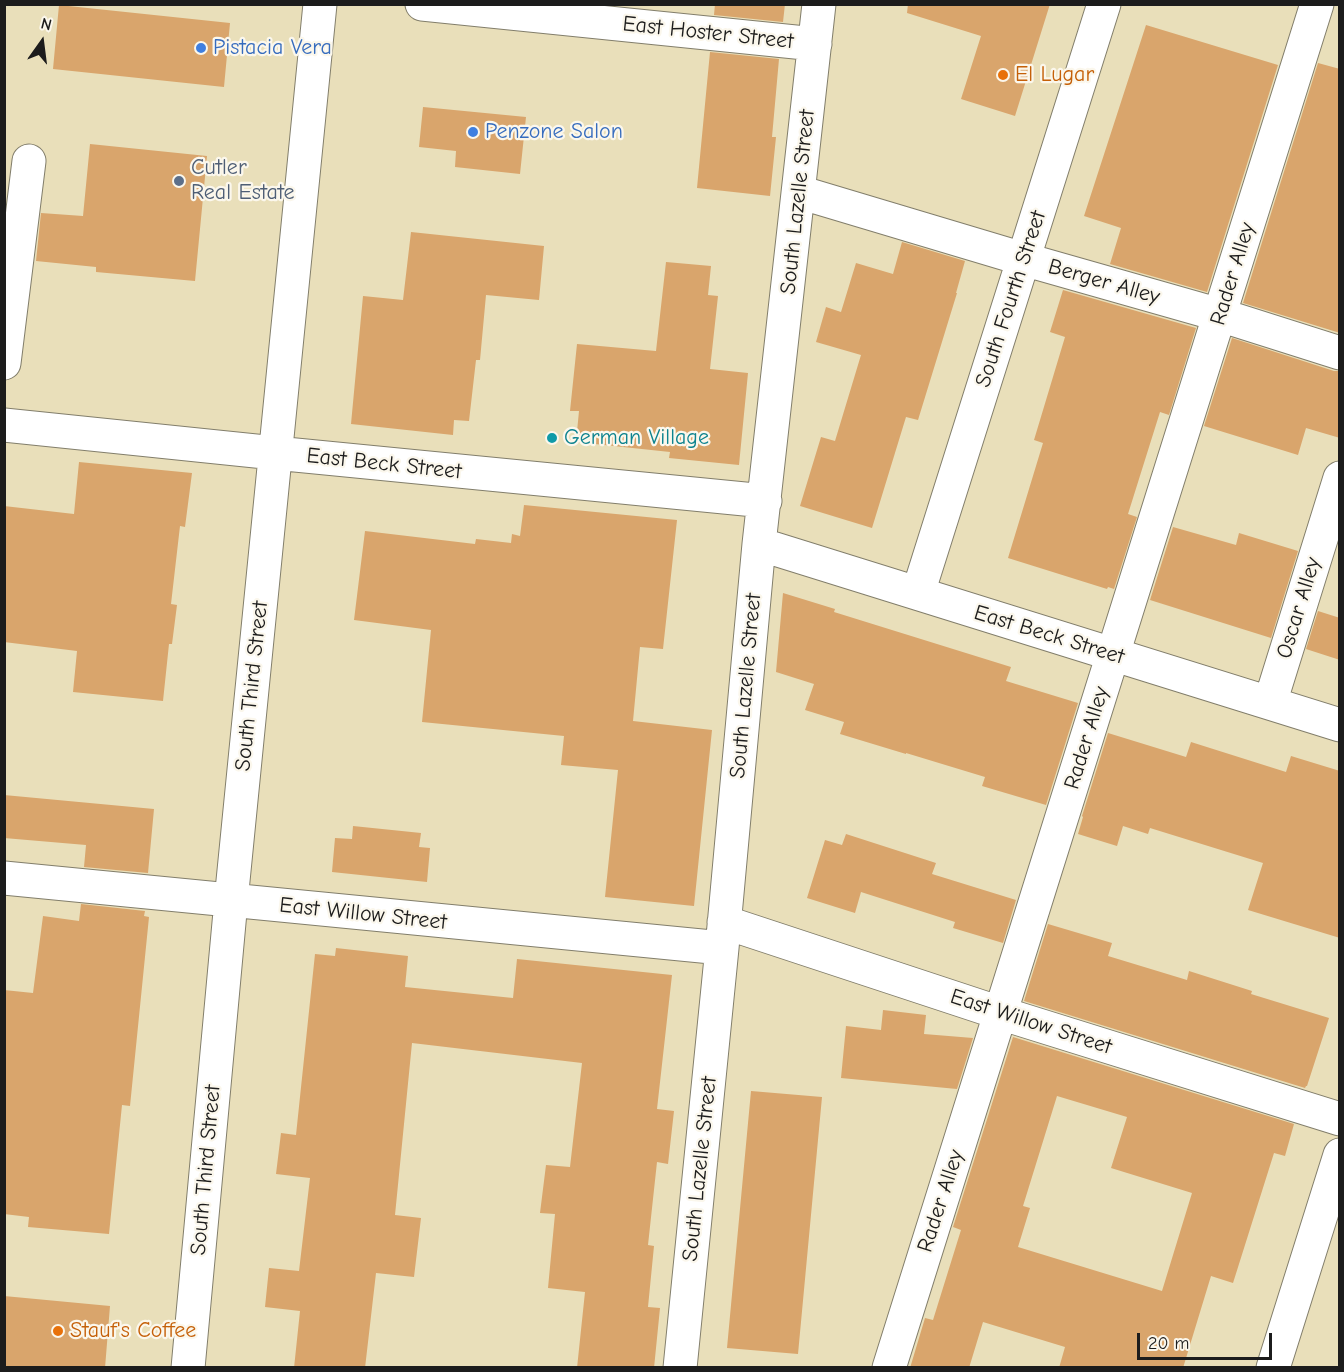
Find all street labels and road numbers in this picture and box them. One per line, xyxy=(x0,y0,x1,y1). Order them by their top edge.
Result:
street label: East Hoster Street xyxy=(621,11,795,55)
street label: South Lazelle Street xyxy=(775,108,821,296)
street label: South Fourth Street xyxy=(970,207,1052,391)
street label: Rader Alley xyxy=(1205,219,1261,329)
street label: Berger Alley xyxy=(1045,253,1163,311)
street label: East Beck Street xyxy=(305,443,463,485)
street label: Oscar Alley xyxy=(1271,554,1327,662)
street label: South Lazelle Street xyxy=(725,592,767,780)
street label: South Third Street xyxy=(230,600,274,772)
street label: East Beck Street xyxy=(971,600,1127,670)
street label: Rader Alley xyxy=(1059,683,1115,793)
street label: East Willow Street xyxy=(278,892,448,936)
street label: East Willow Street xyxy=(947,983,1115,1061)
street label: South Lazelle Street xyxy=(677,1075,723,1263)
street label: South Third Street xyxy=(185,1084,227,1256)
street label: Rader Alley xyxy=(912,1146,970,1256)

